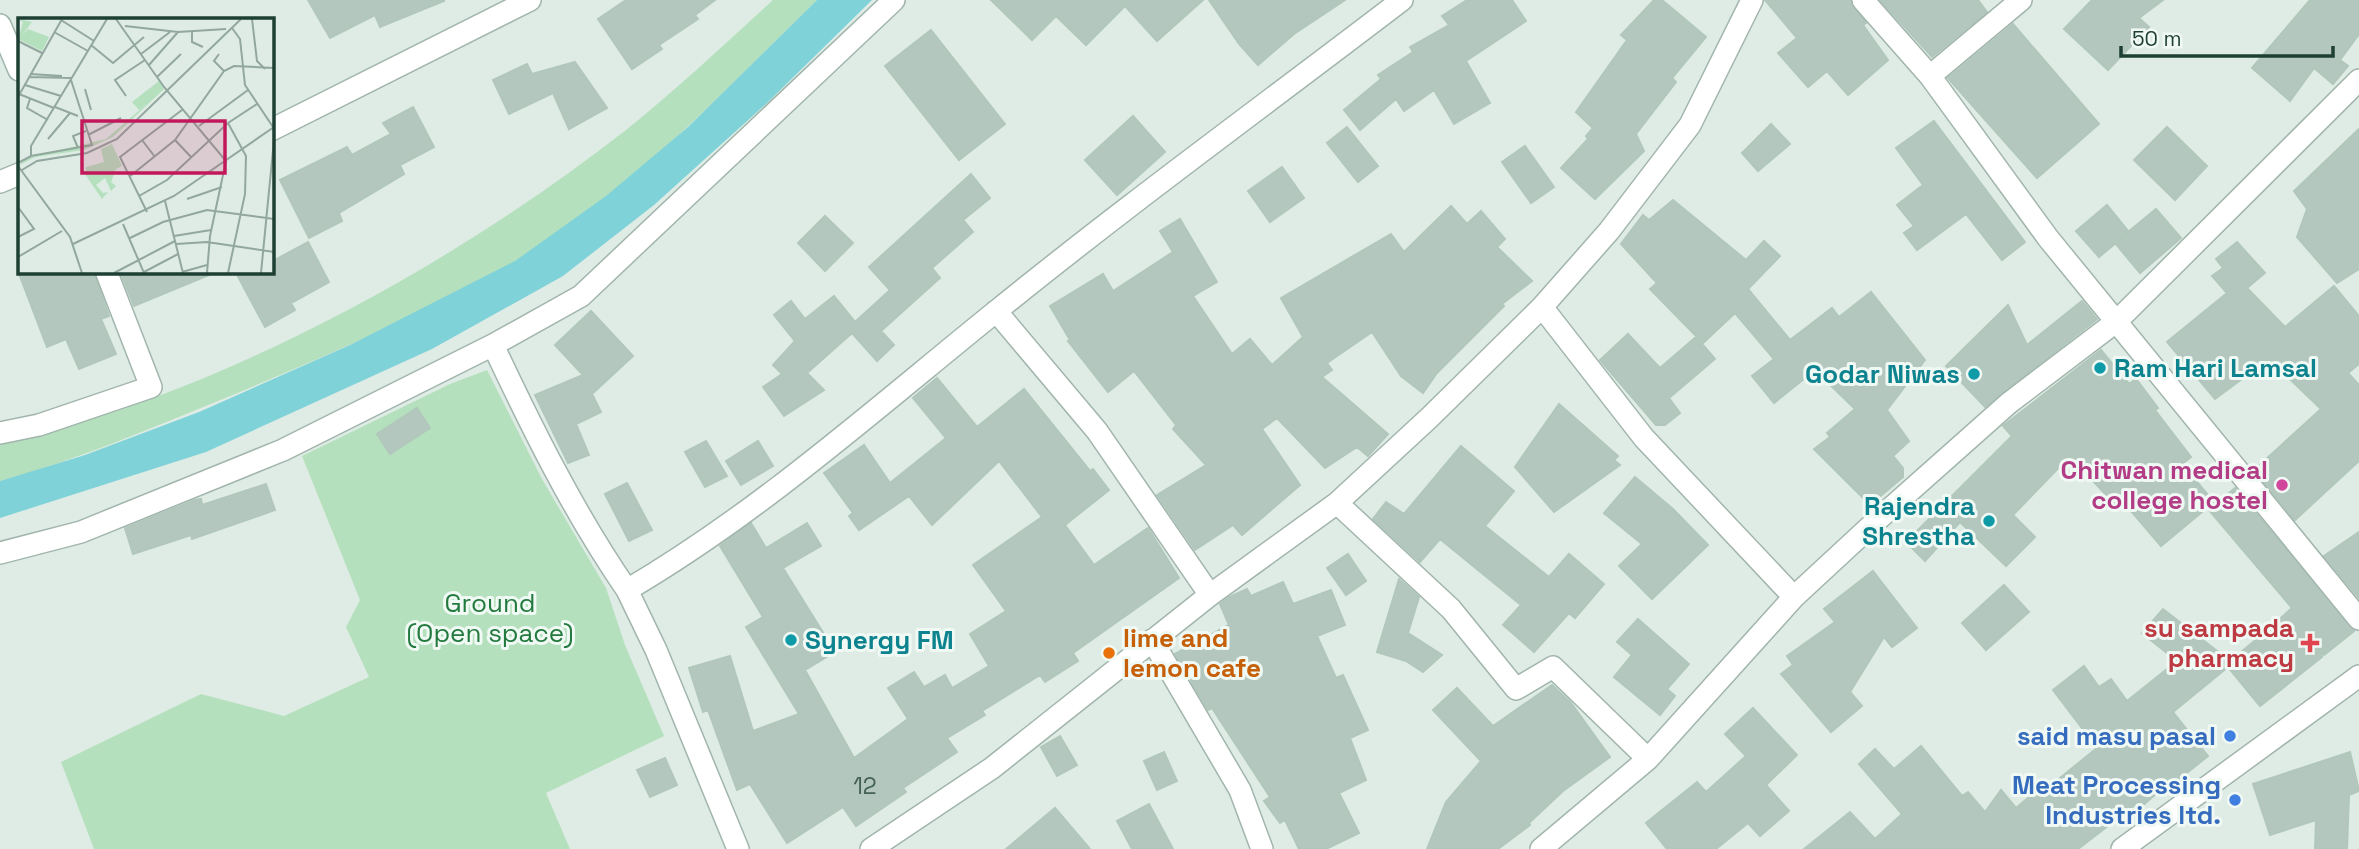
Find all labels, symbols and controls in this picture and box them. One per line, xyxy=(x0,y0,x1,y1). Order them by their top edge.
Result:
scale bar xyxy=(2121,14,2333,58)
inset map xyxy=(18,18,273,273)
text: 50 m xyxy=(2132,25,2182,52)
place label: Ram Hari Lamsal xyxy=(2114,351,2317,385)
place label: Godar Niwas xyxy=(1805,357,1960,391)
marker: Ram Hari Lamsal xyxy=(2092,360,2108,376)
marker: Godar Niwas xyxy=(1966,366,1982,382)
place label: Chitwan medical college hostel xyxy=(2061,453,2268,517)
marker: Chitwan medical college hostel xyxy=(2274,477,2290,493)
place label: Rajendra Shrestha xyxy=(1862,489,1975,553)
marker: Rajendra Shrestha xyxy=(1981,513,1997,529)
park label: Ground (Open space) xyxy=(406,586,574,650)
place label: su sampada pharmacy xyxy=(2144,611,2294,675)
place label: lime and lemon cafe xyxy=(1123,621,1261,685)
place label: Synergy FM xyxy=(805,623,954,657)
marker: Synergy FM xyxy=(783,632,799,648)
marker: su sampada pharmacy xyxy=(2300,633,2320,653)
marker: lime and lemon cafe xyxy=(1101,645,1117,661)
place label: said masu pasal xyxy=(2017,719,2216,753)
marker: said masu pasal xyxy=(2222,728,2238,744)
place label: Meat Processing Industries ltd. xyxy=(2012,768,2221,832)
house number: 12 xyxy=(853,771,877,801)
marker: Meat Processing Industries ltd. xyxy=(2227,792,2243,808)

